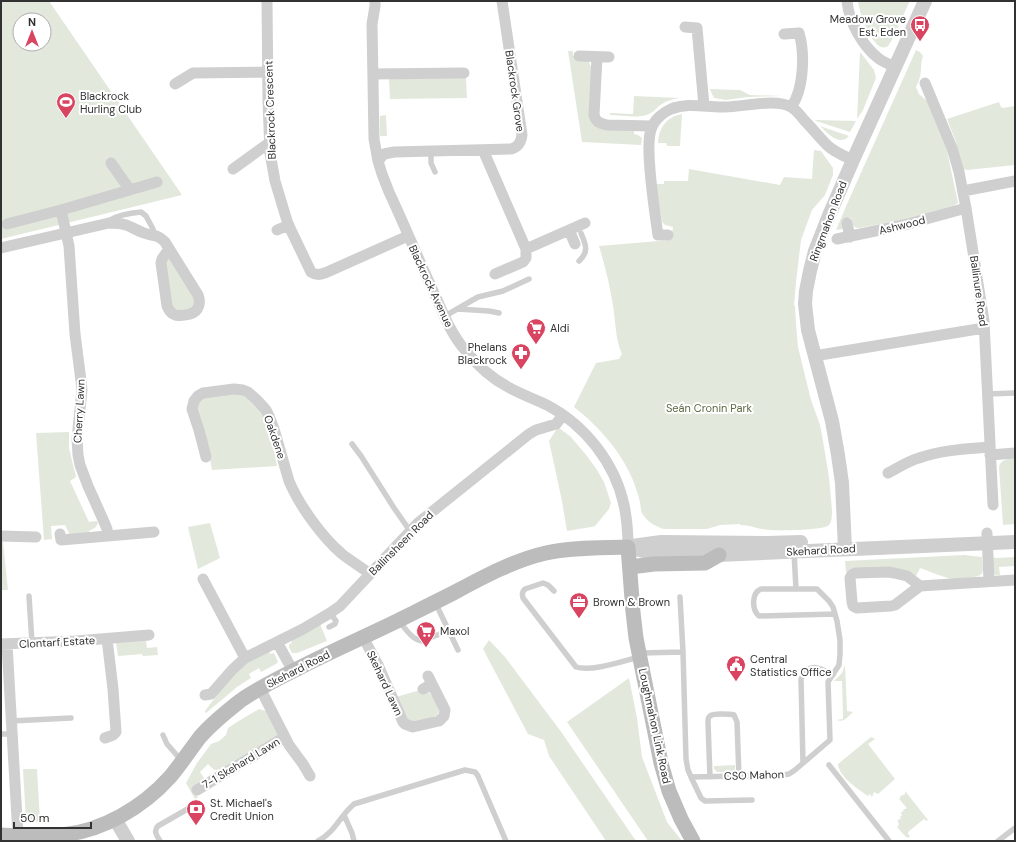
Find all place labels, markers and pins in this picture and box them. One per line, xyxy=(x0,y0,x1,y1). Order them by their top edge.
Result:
place label: Meadow Grove Est, Eden xyxy=(830,12,906,39)
bus stop icon: Meadow Grove Est, Eden xyxy=(909,14,931,42)
place label: Blackrock Hurling Club xyxy=(80,89,142,116)
sports icon: Blackrock Hurling Club xyxy=(55,91,77,119)
supermarket icon: Aldi xyxy=(525,317,547,345)
place label: Aldi xyxy=(550,321,569,335)
place label: Phelans Blackrock xyxy=(458,340,507,367)
pharmacy icon: Phelans Blackrock xyxy=(510,342,532,370)
office icon: Brown & Brown xyxy=(568,591,590,619)
place label: Brown & Brown xyxy=(593,595,670,609)
supermarket icon: Maxol xyxy=(415,620,437,648)
place label: Maxol xyxy=(440,624,469,638)
place label: Central Statistics Office xyxy=(750,652,831,679)
public building icon: Central Statistics Office xyxy=(725,654,747,682)
place label: St. Michael's Credit Union xyxy=(210,796,274,823)
bank icon: St. Michael's Credit Union xyxy=(185,798,207,826)

